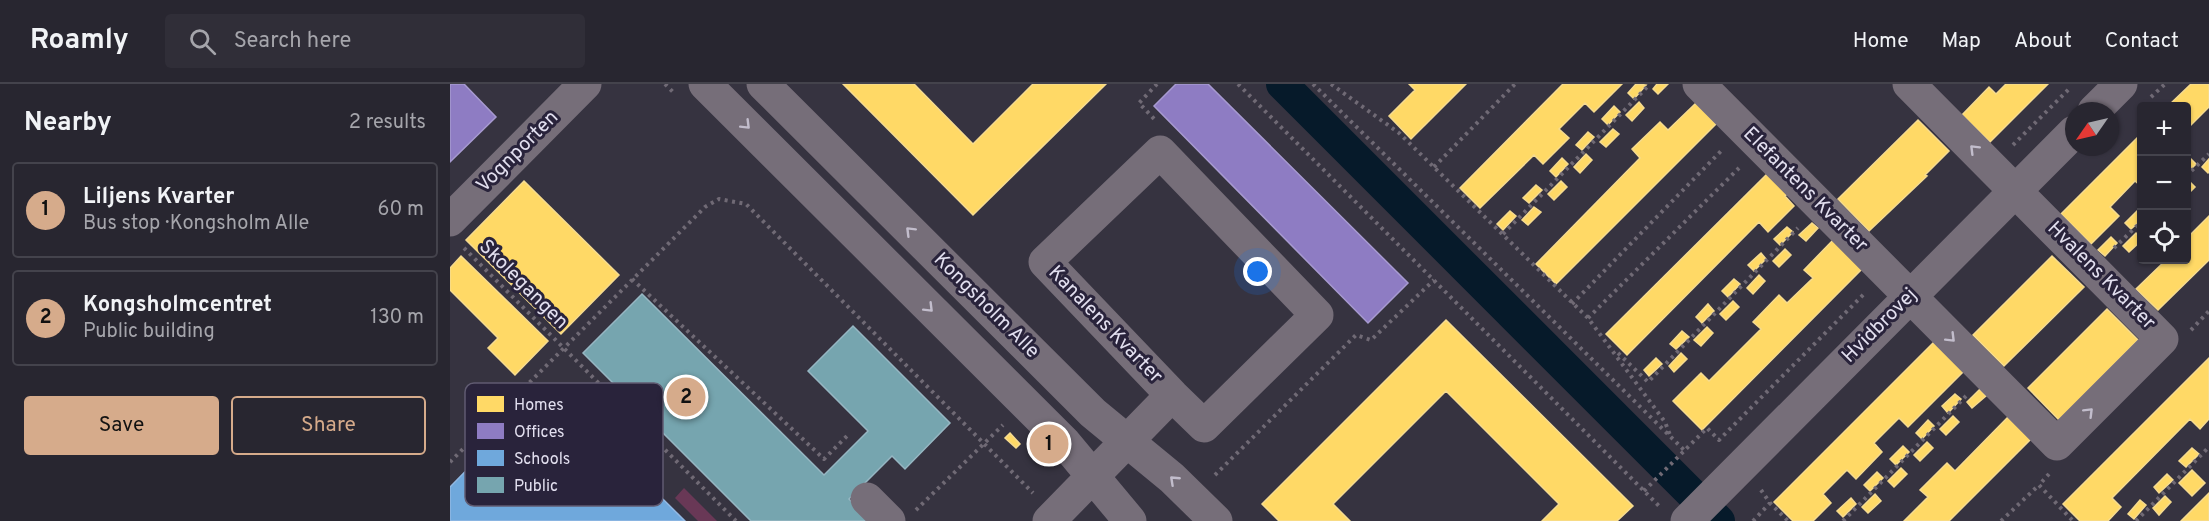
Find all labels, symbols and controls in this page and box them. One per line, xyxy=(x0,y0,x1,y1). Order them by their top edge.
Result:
search box xyxy=(165,14,585,68)
text: Roamly xyxy=(30,23,129,59)
icon: search xyxy=(186,25,219,58)
text: Search here xyxy=(234,28,351,55)
text: Home xyxy=(1853,28,1909,55)
text: Map xyxy=(1942,28,1981,55)
text: About xyxy=(2014,28,2072,55)
text: Contact xyxy=(2105,28,2179,55)
north arrow xyxy=(2065,102,2119,156)
map controls xyxy=(2137,102,2191,264)
button: + xyxy=(2137,102,2191,156)
street label: Vognporten xyxy=(471,105,565,199)
text: Nearby xyxy=(24,107,112,140)
text: 2 results xyxy=(349,110,426,136)
one-way arrow xyxy=(739,118,750,129)
street label: Elefantens Kvarter xyxy=(1737,122,1873,258)
one-way arrow xyxy=(1971,146,1982,157)
button: − xyxy=(2137,156,2191,210)
text: Liljens Kvarter xyxy=(83,184,235,211)
text: 1 xyxy=(42,197,50,223)
text: 60 m xyxy=(378,197,424,223)
button: locate xyxy=(2137,210,2191,264)
text: Bus stop · Kongsholm Alle xyxy=(83,211,309,237)
street label: Hvalens Kvarter xyxy=(2041,216,2161,336)
one-way arrow xyxy=(906,228,917,238)
street label: Skolegangen xyxy=(473,235,573,335)
street label: Kongsholm Alle xyxy=(927,247,1045,365)
your location xyxy=(1243,257,1272,286)
street label: Kanalens Kvarter xyxy=(1042,260,1168,390)
street label: Hvidbrovej xyxy=(1837,283,1923,369)
text: Kongsholmcentret xyxy=(83,292,272,319)
one-way arrow xyxy=(921,300,932,311)
text: 2 xyxy=(39,305,52,331)
text: 130 m xyxy=(370,305,424,331)
text: Public building xyxy=(83,319,215,345)
one-way arrow xyxy=(1944,330,1955,341)
pin: 2 xyxy=(666,374,706,420)
legend xyxy=(465,383,663,506)
button: Save xyxy=(24,396,219,455)
button: Share xyxy=(231,396,426,455)
text: Homes xyxy=(514,396,564,416)
one-way arrow xyxy=(2082,408,2093,419)
pin: 1 xyxy=(1030,422,1068,466)
text: Offices xyxy=(514,423,565,443)
text: Schools xyxy=(514,450,570,470)
one-way arrow xyxy=(1170,476,1181,487)
text: Public xyxy=(514,477,558,497)

